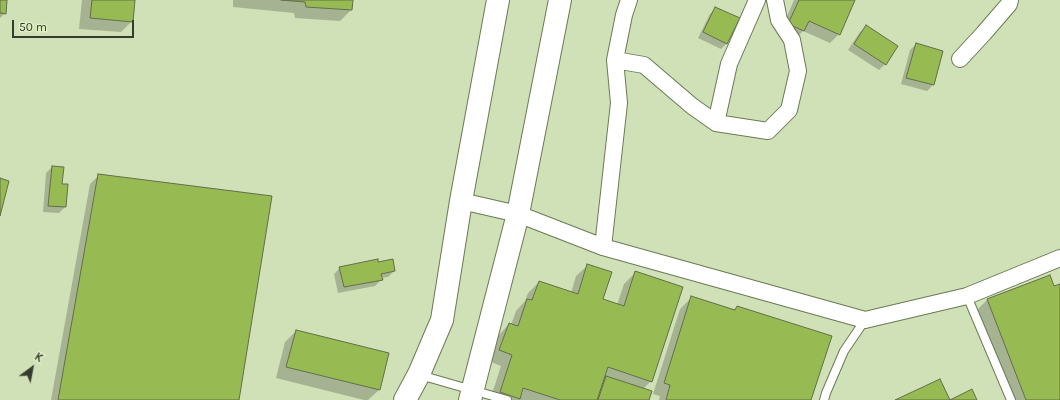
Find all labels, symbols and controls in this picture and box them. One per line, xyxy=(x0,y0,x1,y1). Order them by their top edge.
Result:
scale bar xyxy=(14,12,136,38)
text: 50 m xyxy=(19,20,47,34)
north arrow xyxy=(12,348,52,388)
text: K xyxy=(32,350,45,365)

